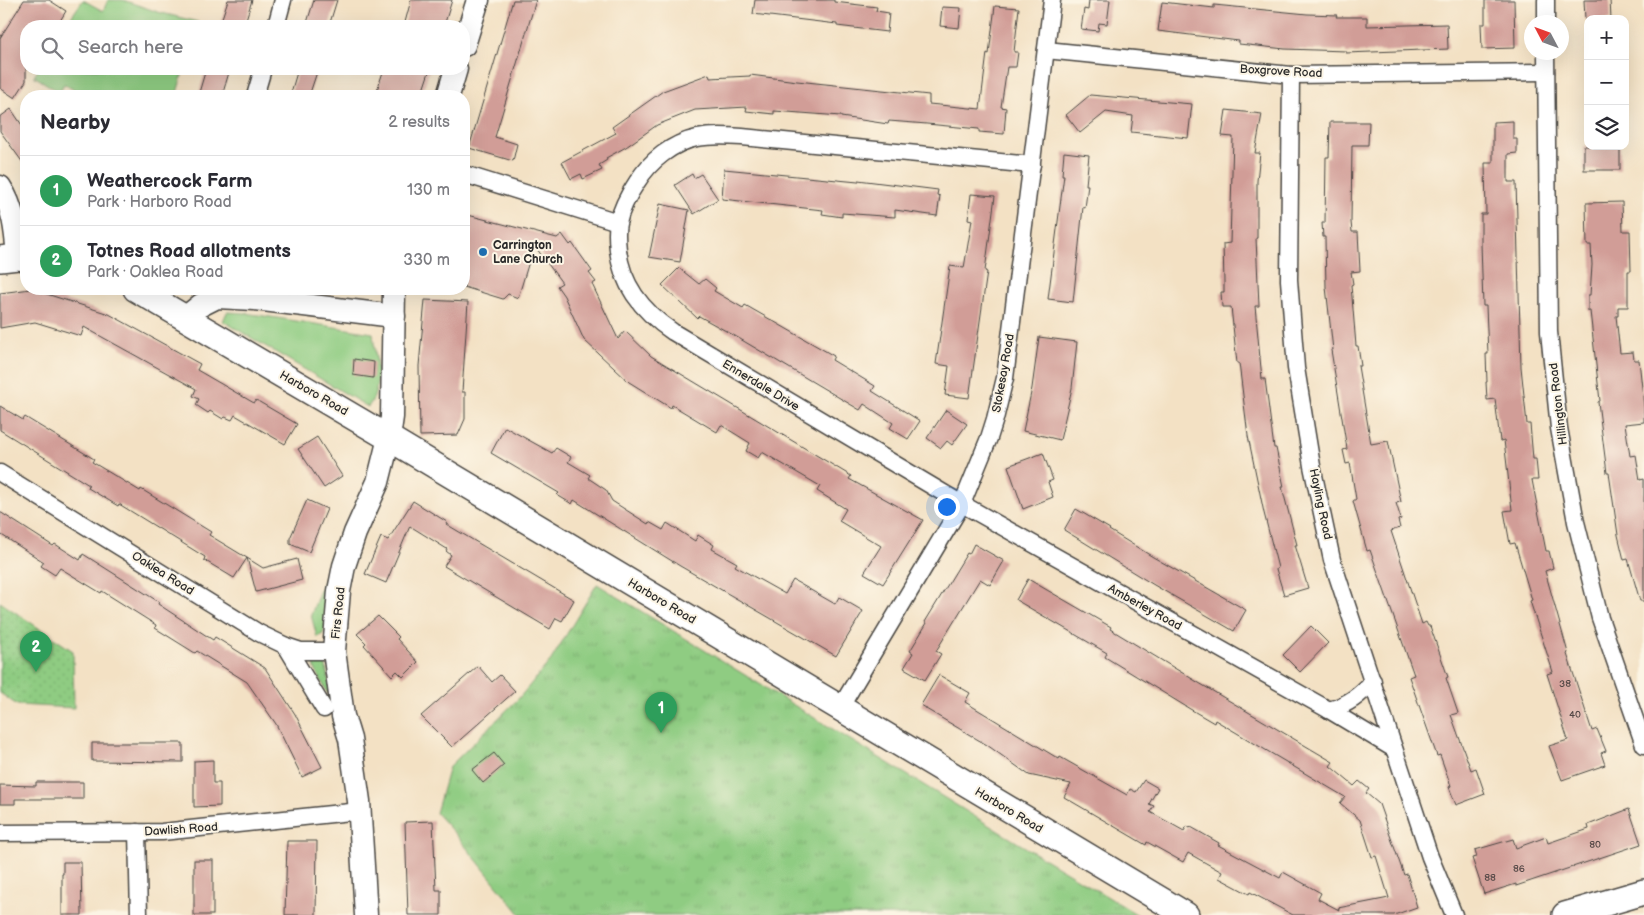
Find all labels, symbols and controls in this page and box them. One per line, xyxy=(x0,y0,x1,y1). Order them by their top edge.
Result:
north arrow xyxy=(1524,15,1569,60)
map controls xyxy=(1584,15,1629,150)
button: + xyxy=(1584,15,1629,60)
search box xyxy=(20,20,470,75)
icon: search xyxy=(38,34,66,62)
text: Search here xyxy=(78,36,183,59)
button: − xyxy=(1584,60,1629,105)
street label: Boxgrove Road xyxy=(1239,62,1323,81)
button: layers xyxy=(1584,105,1629,150)
text: Nearby xyxy=(40,110,110,135)
text: 2 results xyxy=(388,113,450,132)
text: Weathercock Farm xyxy=(87,170,253,193)
text: 1 xyxy=(53,181,59,200)
text: 130 m xyxy=(407,181,450,200)
text: Park · Harboro Road xyxy=(87,193,232,212)
place label: Carrington Lane Church xyxy=(493,238,563,267)
text: Totnes Road allotments xyxy=(87,240,291,263)
marker: Carrington Lane Church xyxy=(477,246,489,258)
text: 2 xyxy=(51,251,61,270)
text: 330 m xyxy=(403,251,450,270)
text: Park · Oaklea Road xyxy=(87,263,223,282)
street label: Stokesay Road xyxy=(989,332,1018,414)
street label: Ennerdale Drive xyxy=(719,356,802,414)
street label: Hillington Road xyxy=(1546,362,1571,446)
street label: Harboro Road xyxy=(277,368,351,419)
street label: Hayling Road xyxy=(1306,467,1335,541)
your location xyxy=(934,494,960,520)
street label: Oaklea Road xyxy=(129,548,197,599)
street label: Harboro Road xyxy=(625,575,699,628)
street label: Amberley Road xyxy=(1105,581,1184,634)
street label: Firs Road xyxy=(328,586,349,640)
pin: 2 xyxy=(20,631,52,672)
house number: 38 xyxy=(1559,678,1571,690)
pin: 1 xyxy=(645,692,677,733)
house number: 40 xyxy=(1569,709,1581,721)
street label: Harboro Road xyxy=(972,784,1046,837)
street label: Dawlish Road xyxy=(144,819,218,840)
house number: 80 xyxy=(1589,839,1601,851)
house number: 86 xyxy=(1513,863,1525,875)
house number: 88 xyxy=(1484,872,1496,884)

